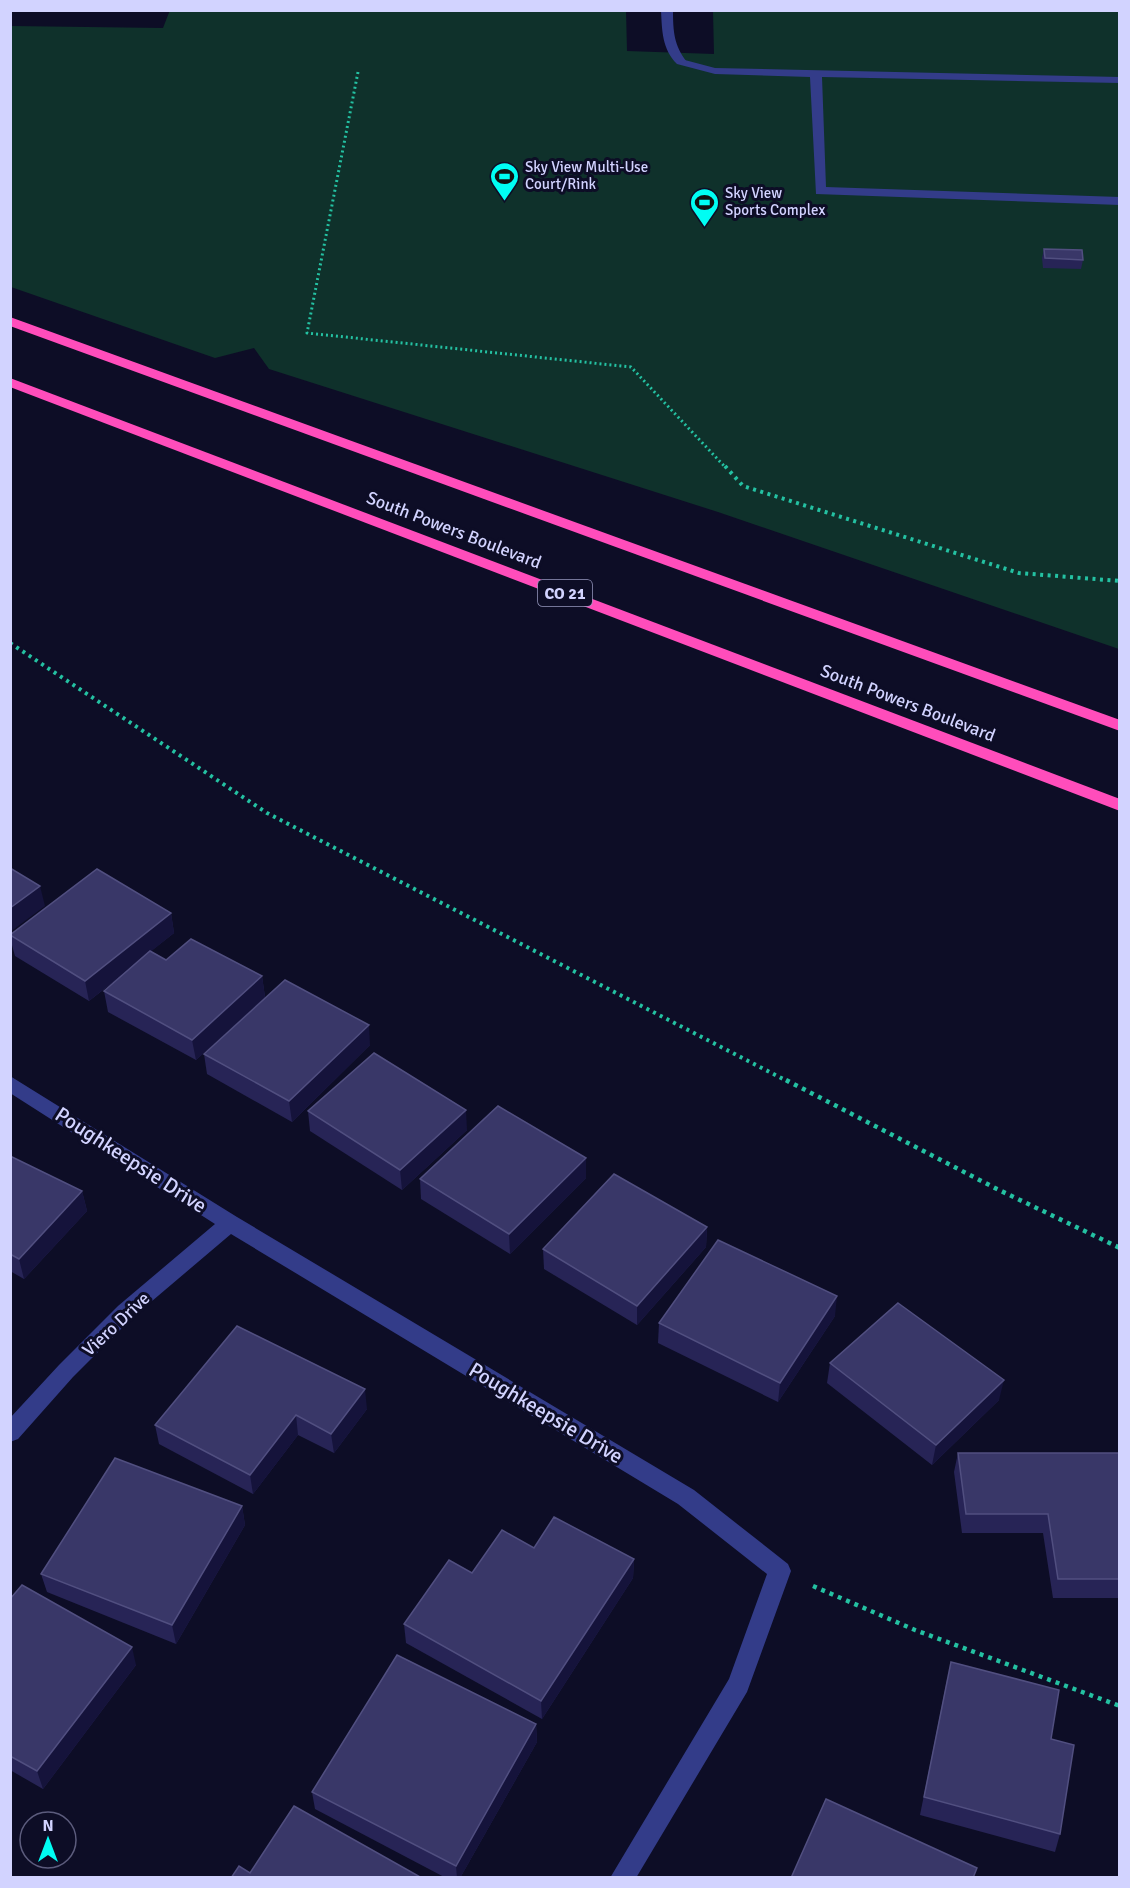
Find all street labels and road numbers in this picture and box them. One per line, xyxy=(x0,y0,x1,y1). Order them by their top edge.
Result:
street label: South Powers Boulevard xyxy=(363,486,545,574)
road number: CO 21 xyxy=(538,580,592,606)
street label: South Powers Boulevard xyxy=(817,659,999,747)
street label: Poughkeepsie Drive xyxy=(50,1101,212,1219)
street label: Viero Drive xyxy=(78,1287,154,1361)
street label: Poughkeepsie Drive xyxy=(464,1357,628,1469)

